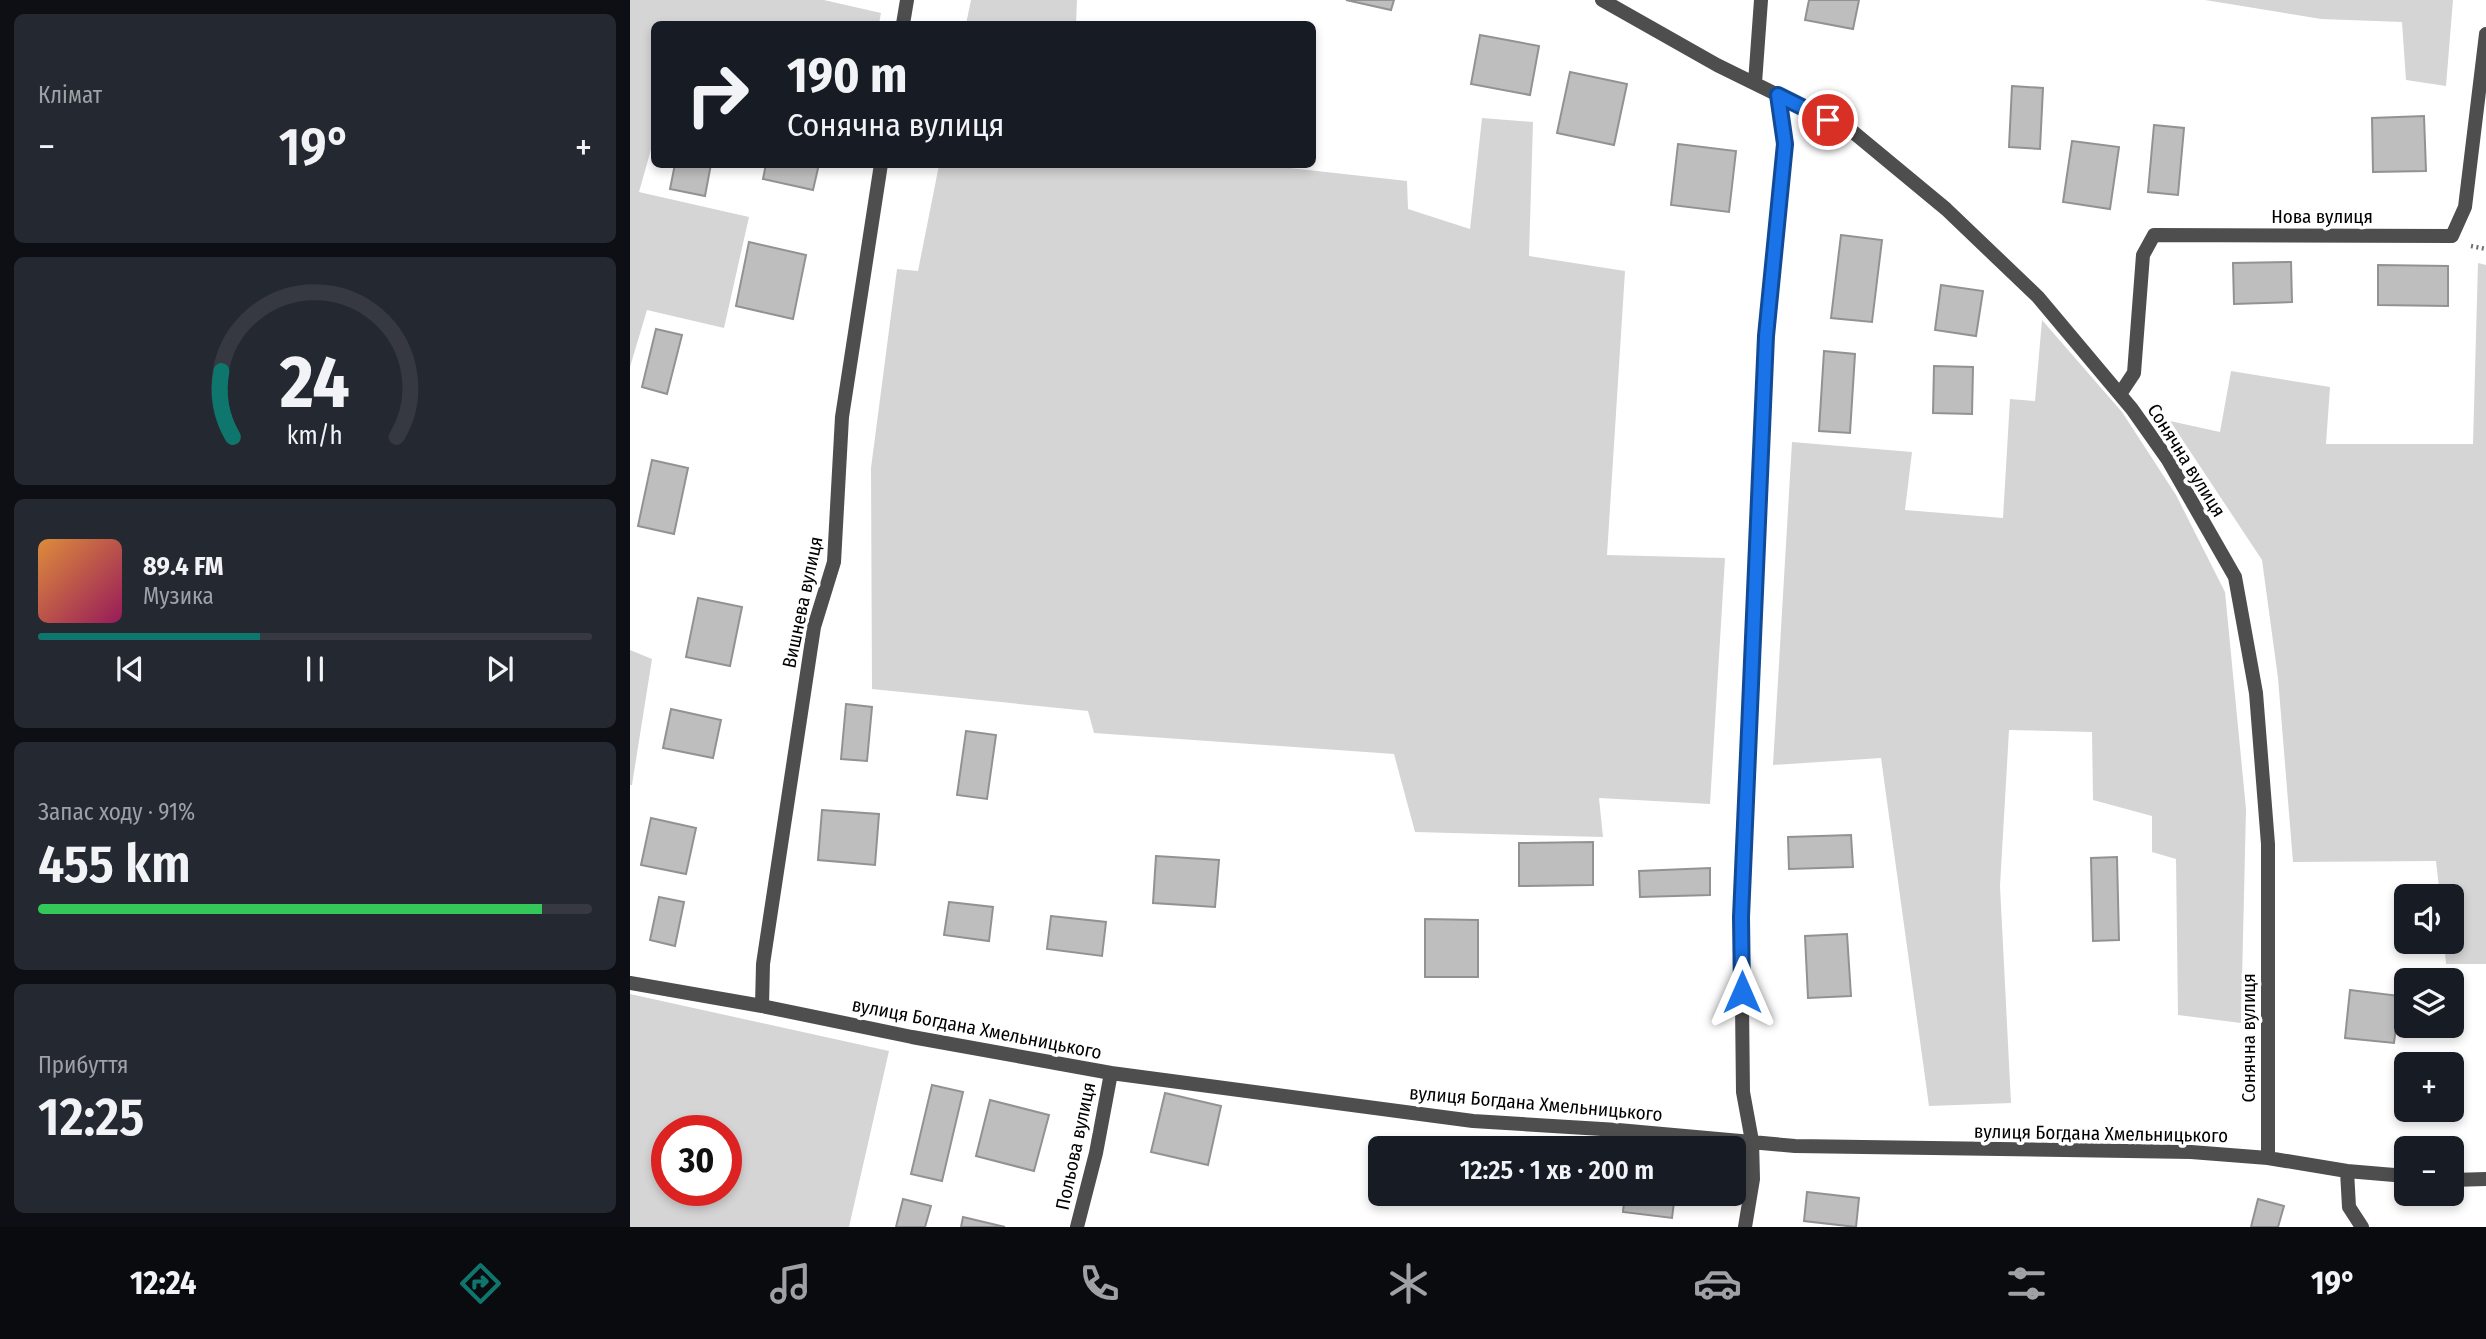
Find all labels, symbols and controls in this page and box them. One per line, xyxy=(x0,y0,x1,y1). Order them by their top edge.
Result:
text: 190 m xyxy=(787,46,907,105)
icon: right xyxy=(672,49,763,140)
text: Клімат xyxy=(38,81,102,109)
pin xyxy=(1798,90,1858,150)
icon: arrive xyxy=(1809,101,1847,139)
text: Сонячна вулиця xyxy=(787,106,1004,144)
text: 19° xyxy=(279,116,351,179)
text: − xyxy=(38,124,55,170)
text: + xyxy=(575,124,592,170)
street label: Нова вулиця xyxy=(2271,205,2373,228)
text: 24 xyxy=(279,339,350,426)
street label: Сонячна вулиця xyxy=(2143,399,2231,521)
text: km/h xyxy=(287,421,343,451)
street label: Вишнева вулиця xyxy=(777,534,828,670)
text: 89.4 FM xyxy=(143,551,224,582)
text: Музика xyxy=(143,582,214,610)
icon: previous xyxy=(111,650,149,688)
icon: pause xyxy=(296,650,334,688)
icon: next xyxy=(481,650,519,688)
text: Запас ходу · 91% xyxy=(38,798,195,826)
text: 455 km xyxy=(38,833,191,896)
map controls xyxy=(2394,884,2464,1206)
button: sound xyxy=(2394,884,2464,954)
position arrow xyxy=(1705,955,1779,1029)
button: layers xyxy=(2394,968,2464,1038)
street label: Сонячна вулиця xyxy=(2237,973,2260,1103)
street label: вулиця Богдана Хмельницького xyxy=(850,993,1104,1064)
text: Прибуття xyxy=(38,1051,128,1079)
button: + xyxy=(2394,1052,2464,1122)
street label: Польова вулиця xyxy=(1051,1080,1100,1212)
street label: вулиця Богдана Хмельницького xyxy=(1408,1081,1664,1126)
text: 12:25 xyxy=(38,1086,144,1149)
speed limit sign: 30 xyxy=(651,1115,742,1206)
street label: вулиця Богдана Хмельницького xyxy=(1974,1120,2228,1147)
button: − xyxy=(2394,1136,2464,1206)
text: 12:25 · 1 хв · 200 m xyxy=(1460,1155,1654,1186)
icon: directions xyxy=(456,1259,505,1308)
icon: music xyxy=(766,1259,815,1308)
icon: phone xyxy=(1075,1259,1124,1308)
icon: climate xyxy=(1384,1259,1433,1308)
icon: car xyxy=(1693,1259,1742,1308)
icon: filters xyxy=(2002,1259,2051,1308)
text: 12:24 xyxy=(130,1264,196,1302)
text: 19° xyxy=(2311,1264,2356,1302)

